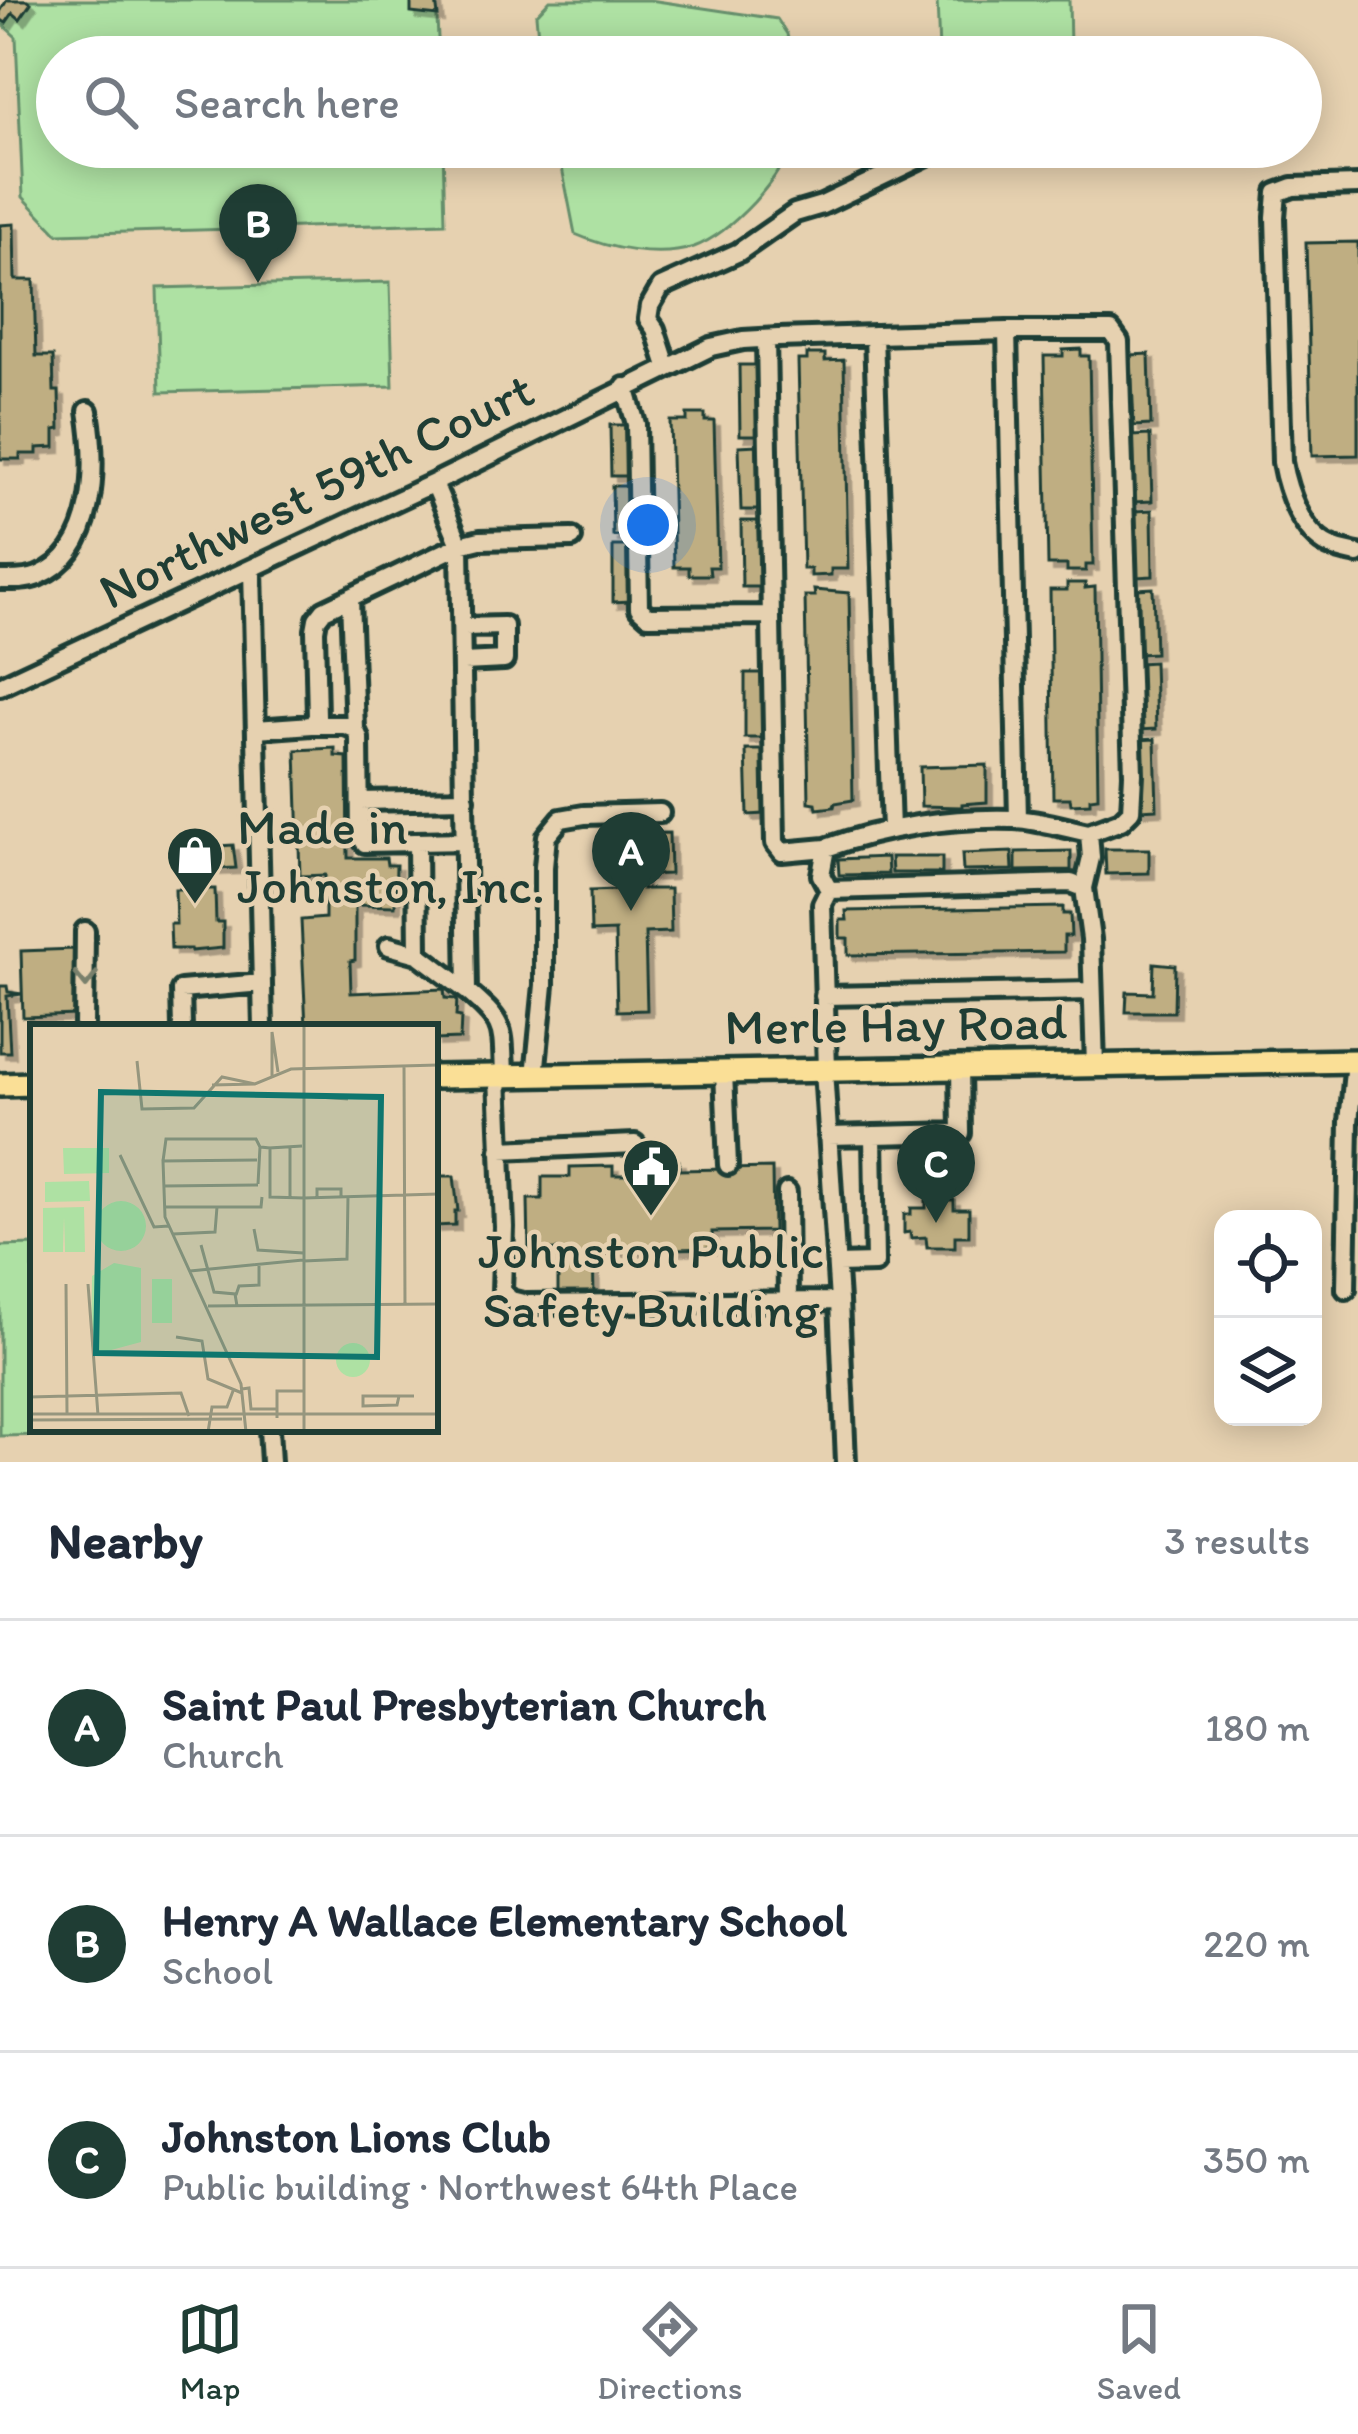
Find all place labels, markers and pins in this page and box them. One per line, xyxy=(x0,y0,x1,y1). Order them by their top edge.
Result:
pin: B xyxy=(219,184,297,283)
place label: Made in Johnston, Inc. xyxy=(237,796,545,916)
pin: A xyxy=(592,812,670,911)
shop icon: Made in Johnston, Inc. xyxy=(164,824,226,906)
pin: C xyxy=(897,1124,975,1223)
public building icon: Johnston Public Safety Building xyxy=(620,1136,682,1218)
place label: Johnston Public Safety Building xyxy=(478,1220,824,1340)

